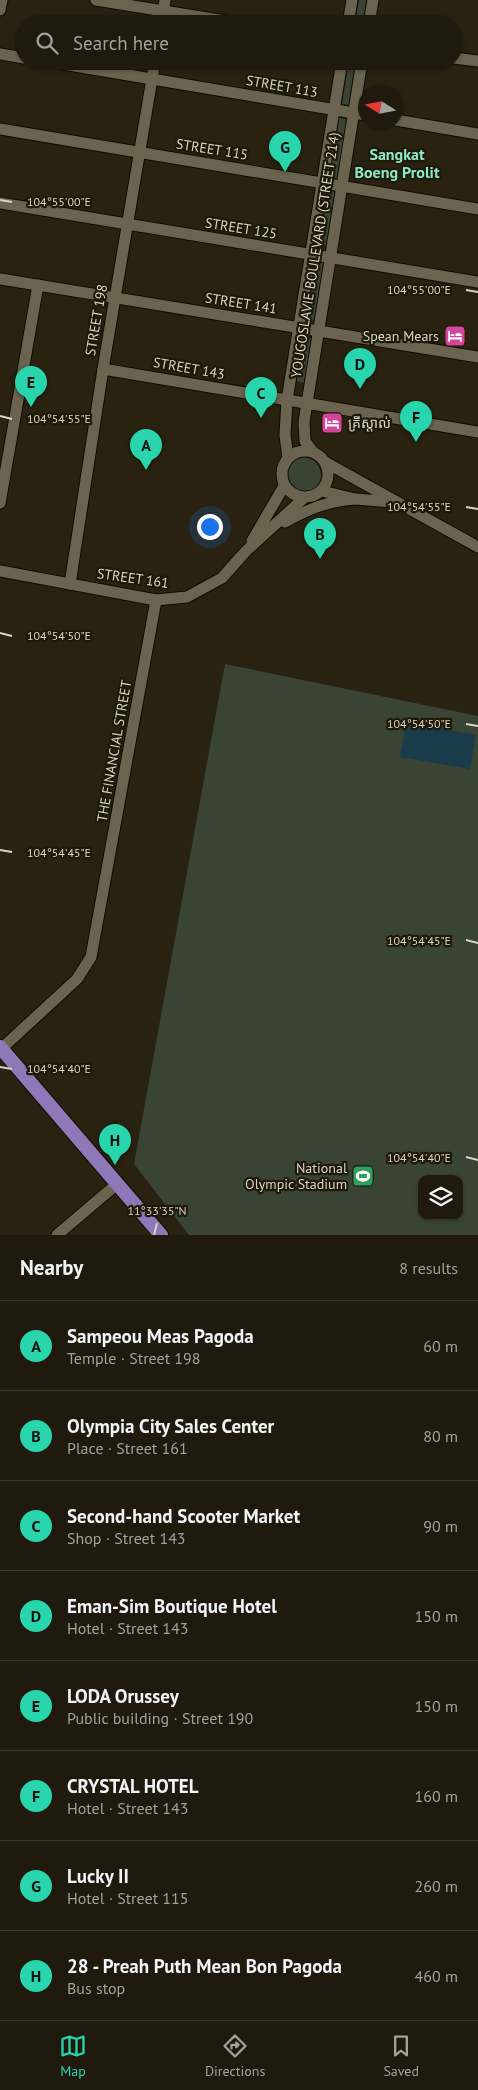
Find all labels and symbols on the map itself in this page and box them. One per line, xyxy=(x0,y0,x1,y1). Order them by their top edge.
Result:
street label: STREET 113 xyxy=(245,71,319,101)
north arrow xyxy=(358,85,403,130)
pin: G xyxy=(269,131,301,172)
street label: YOUGOSLAVIE BOULEVARD (STREET 214) xyxy=(287,131,343,379)
street label: STREET 115 xyxy=(175,134,249,164)
district label: Sangkat Boeng Prolit xyxy=(354,144,440,182)
text: 104°55'00"E xyxy=(27,194,91,209)
street label: STREET 125 xyxy=(204,213,278,243)
text: 104°55'00"E xyxy=(387,282,451,297)
street label: STREET 198 xyxy=(81,283,111,357)
street label: STREET 141 xyxy=(204,288,278,318)
hotel icon: Spean Mears xyxy=(443,324,467,348)
place label: Spean Mears xyxy=(363,327,439,345)
pin: D xyxy=(344,348,376,389)
street label: STREET 143 xyxy=(152,353,226,383)
pin: E xyxy=(15,366,47,407)
pin: C xyxy=(245,377,277,418)
pin: F xyxy=(400,401,432,442)
text: 104°54'55"E xyxy=(27,411,91,426)
hotel icon: គ្រីស្តាល់ xyxy=(320,411,344,435)
place label: គ្រីស្តាល់ xyxy=(348,414,391,432)
pin: A xyxy=(130,429,162,470)
text: 104°54'55"E xyxy=(387,499,451,514)
your location xyxy=(197,514,223,540)
pin: B xyxy=(304,518,336,559)
street label: STREET 161 xyxy=(96,564,170,592)
text: 104°54'50"E xyxy=(27,628,91,643)
street label: THE FINANCIAL STREET xyxy=(93,678,135,823)
text: 104°54'50"E xyxy=(387,716,451,731)
text: 104°54'45"E xyxy=(27,845,91,860)
text: 104°54'45"E xyxy=(387,933,451,948)
text: 104°54'40"E xyxy=(27,1061,91,1076)
pin: H xyxy=(99,1124,131,1165)
text: 104°54'40"E xyxy=(387,1150,451,1165)
place label: National Olympic Stadium xyxy=(245,1159,347,1193)
sports icon: National Olympic Stadium xyxy=(351,1164,375,1188)
text: 11°33'35"N xyxy=(127,1203,187,1218)

